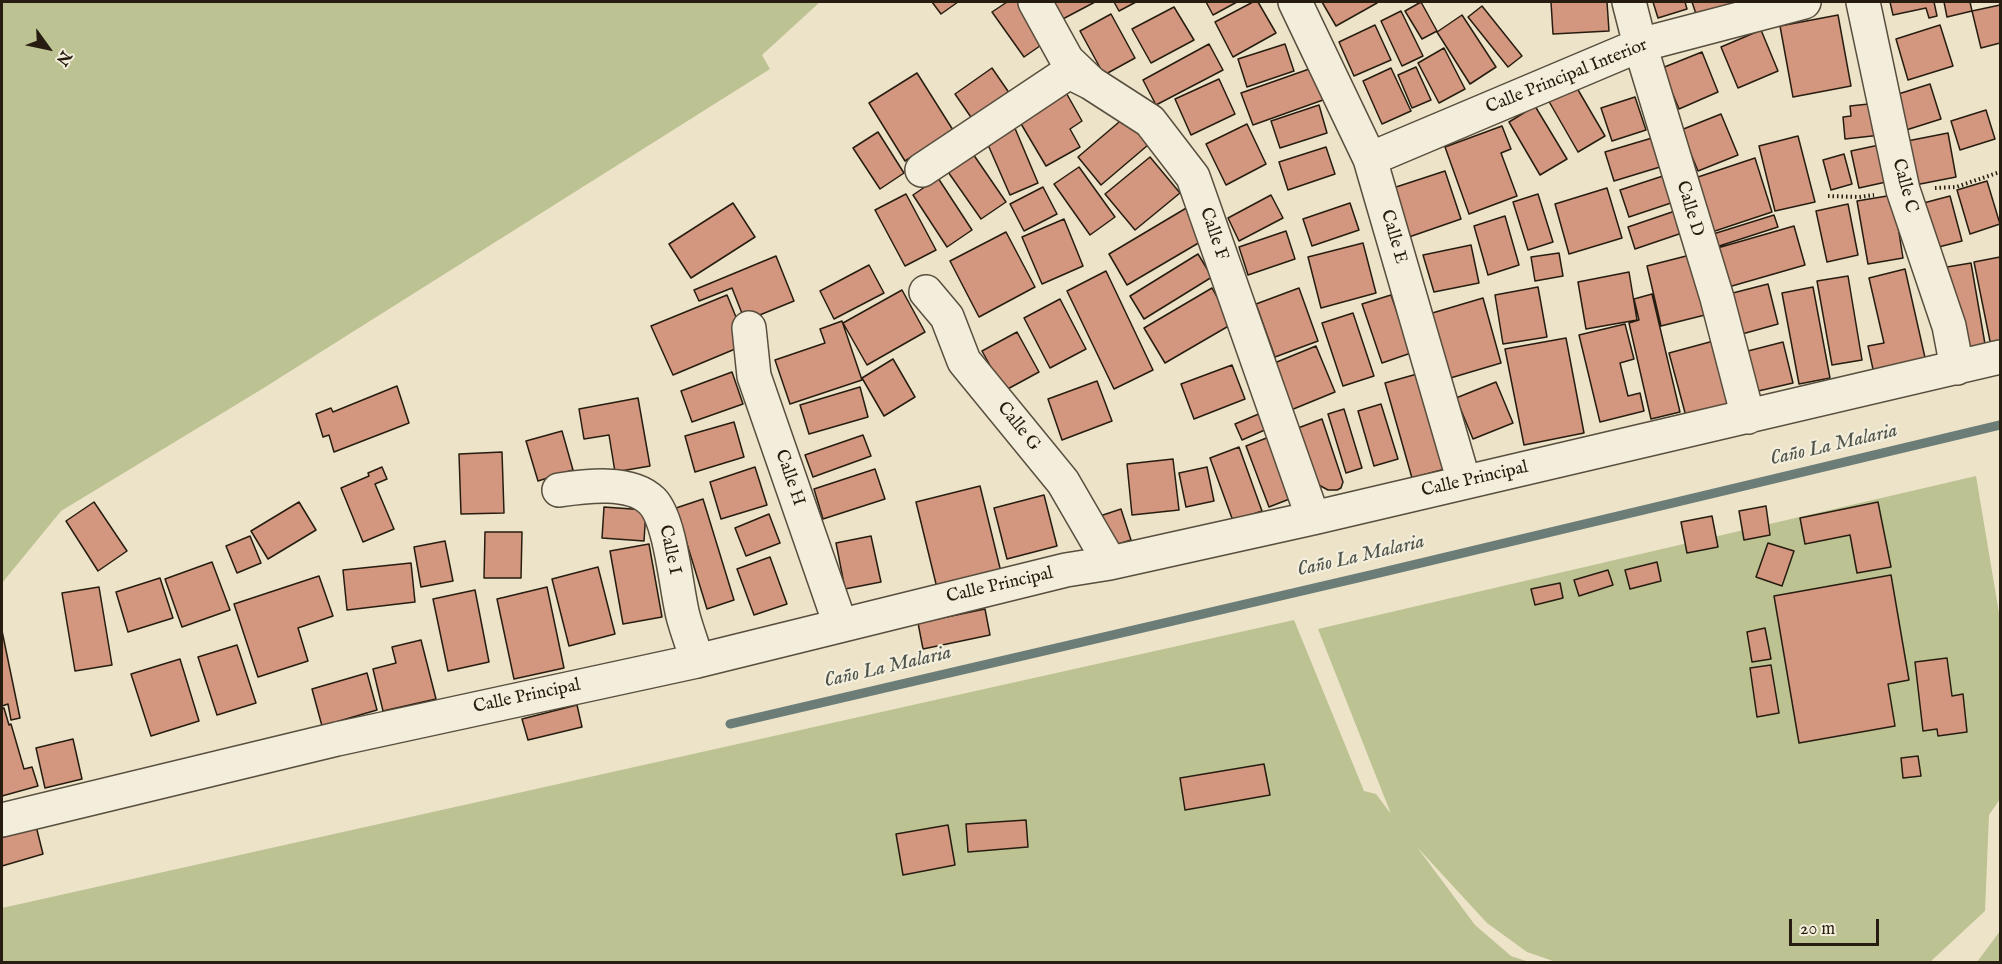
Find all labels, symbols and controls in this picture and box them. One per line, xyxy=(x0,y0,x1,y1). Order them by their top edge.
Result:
north arrow xyxy=(18,18,78,78)
street label: Calle Principal Interior xyxy=(1483,35,1651,119)
text: N xyxy=(51,47,75,69)
street label: Calle C xyxy=(1886,156,1922,216)
street label: Calle D xyxy=(1670,179,1708,239)
street label: Calle F xyxy=(1194,205,1232,263)
street label: Calle E xyxy=(1375,208,1411,266)
street label: Calle G xyxy=(992,398,1044,456)
water label: Caño La Malaria xyxy=(1768,420,1900,472)
street label: Calle H xyxy=(769,447,809,509)
street label: Calle Principal xyxy=(1419,457,1531,503)
street label: Calle I xyxy=(653,523,685,577)
water label: Caño La Malaria xyxy=(1295,531,1427,583)
street label: Calle Principal xyxy=(944,563,1056,609)
water label: Caño La Malaria xyxy=(822,642,954,694)
street label: Calle Principal xyxy=(471,675,583,719)
scale bar xyxy=(1792,907,1882,945)
text: 20 m xyxy=(1800,918,1835,941)

